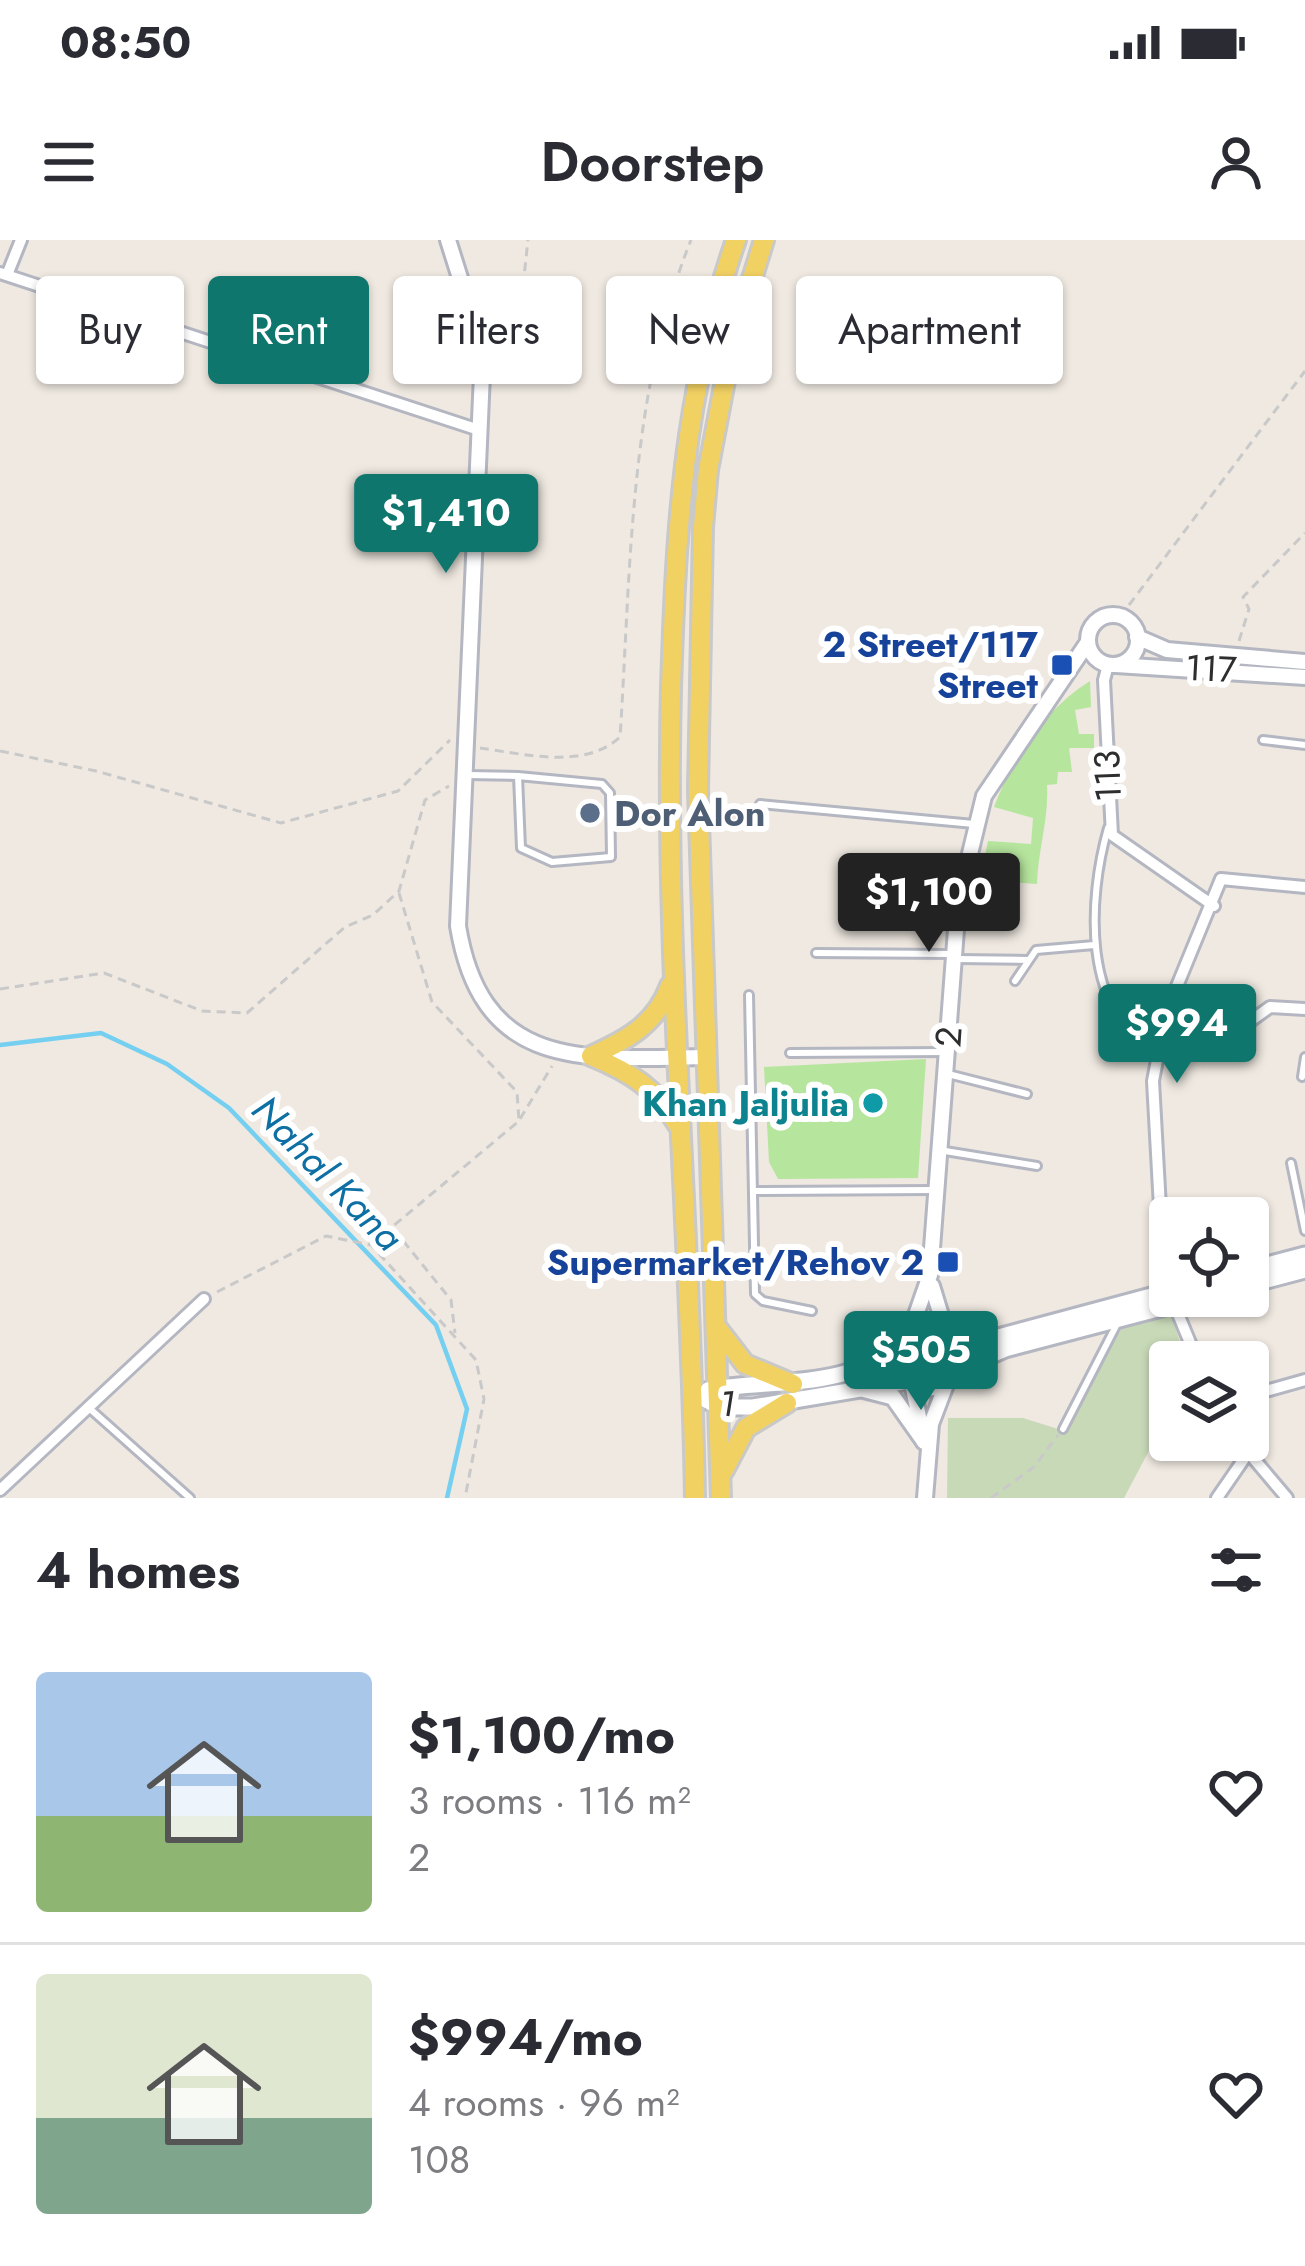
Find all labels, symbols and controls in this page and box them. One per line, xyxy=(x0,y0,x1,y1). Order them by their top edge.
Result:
text: 08:50 xyxy=(60,10,191,75)
text: Doorstep xyxy=(541,123,765,201)
icon: menu xyxy=(36,129,102,195)
icon: person xyxy=(1203,129,1269,195)
chip: Buy xyxy=(36,276,184,384)
chip: Rent xyxy=(208,276,369,384)
chip: Filters xyxy=(393,276,582,384)
chip: New xyxy=(606,276,772,384)
chip: Apartment xyxy=(796,276,1063,384)
pin: $1,410 xyxy=(348,474,544,576)
text: $1,410 xyxy=(381,484,511,541)
place label: 2 Street/117 Street xyxy=(822,618,1039,711)
street label: 117 xyxy=(1184,641,1238,695)
marker: 2 Street/117 Street xyxy=(1049,652,1075,678)
street label: 113 xyxy=(1080,749,1134,803)
place label: Dor Alon xyxy=(614,787,765,839)
marker: Dor Alon xyxy=(577,800,603,826)
pin: $1,100 xyxy=(831,853,1027,955)
text: $1,100 xyxy=(865,863,993,920)
pin: $994 xyxy=(1106,984,1248,1086)
text: $994 xyxy=(1125,994,1229,1051)
street label: 2 xyxy=(921,1025,975,1049)
place label: Khan Jaljulia xyxy=(642,1077,849,1129)
water label: Nahal Kana xyxy=(239,1083,417,1264)
marker: Khan Jaljulia xyxy=(860,1090,886,1116)
map controls xyxy=(1149,1197,1269,1461)
button: locate xyxy=(1149,1197,1269,1317)
place label: Supermarket/Rehov 2 xyxy=(547,1236,924,1288)
marker: Supermarket/Rehov 2 xyxy=(935,1249,961,1275)
pin: $505 xyxy=(850,1311,992,1413)
text: $505 xyxy=(871,1321,971,1378)
button: layers xyxy=(1149,1341,1269,1461)
street label: 1 xyxy=(716,1376,740,1430)
text: 4 homes xyxy=(36,1533,240,1607)
icon: filters xyxy=(1203,1537,1269,1603)
text: $1,100/mo xyxy=(408,1698,675,1772)
icon: home xyxy=(132,1720,276,1864)
icon: heart xyxy=(1203,1759,1269,1825)
text: 3 rooms · 116 m² xyxy=(408,1772,691,1829)
text: 2 xyxy=(408,1829,430,1886)
text: $994/mo xyxy=(408,2000,643,2074)
icon: home xyxy=(132,2022,276,2166)
icon: heart xyxy=(1203,2061,1269,2127)
text: 4 rooms · 96 m² xyxy=(408,2074,680,2131)
text: 108 xyxy=(408,2131,470,2188)

